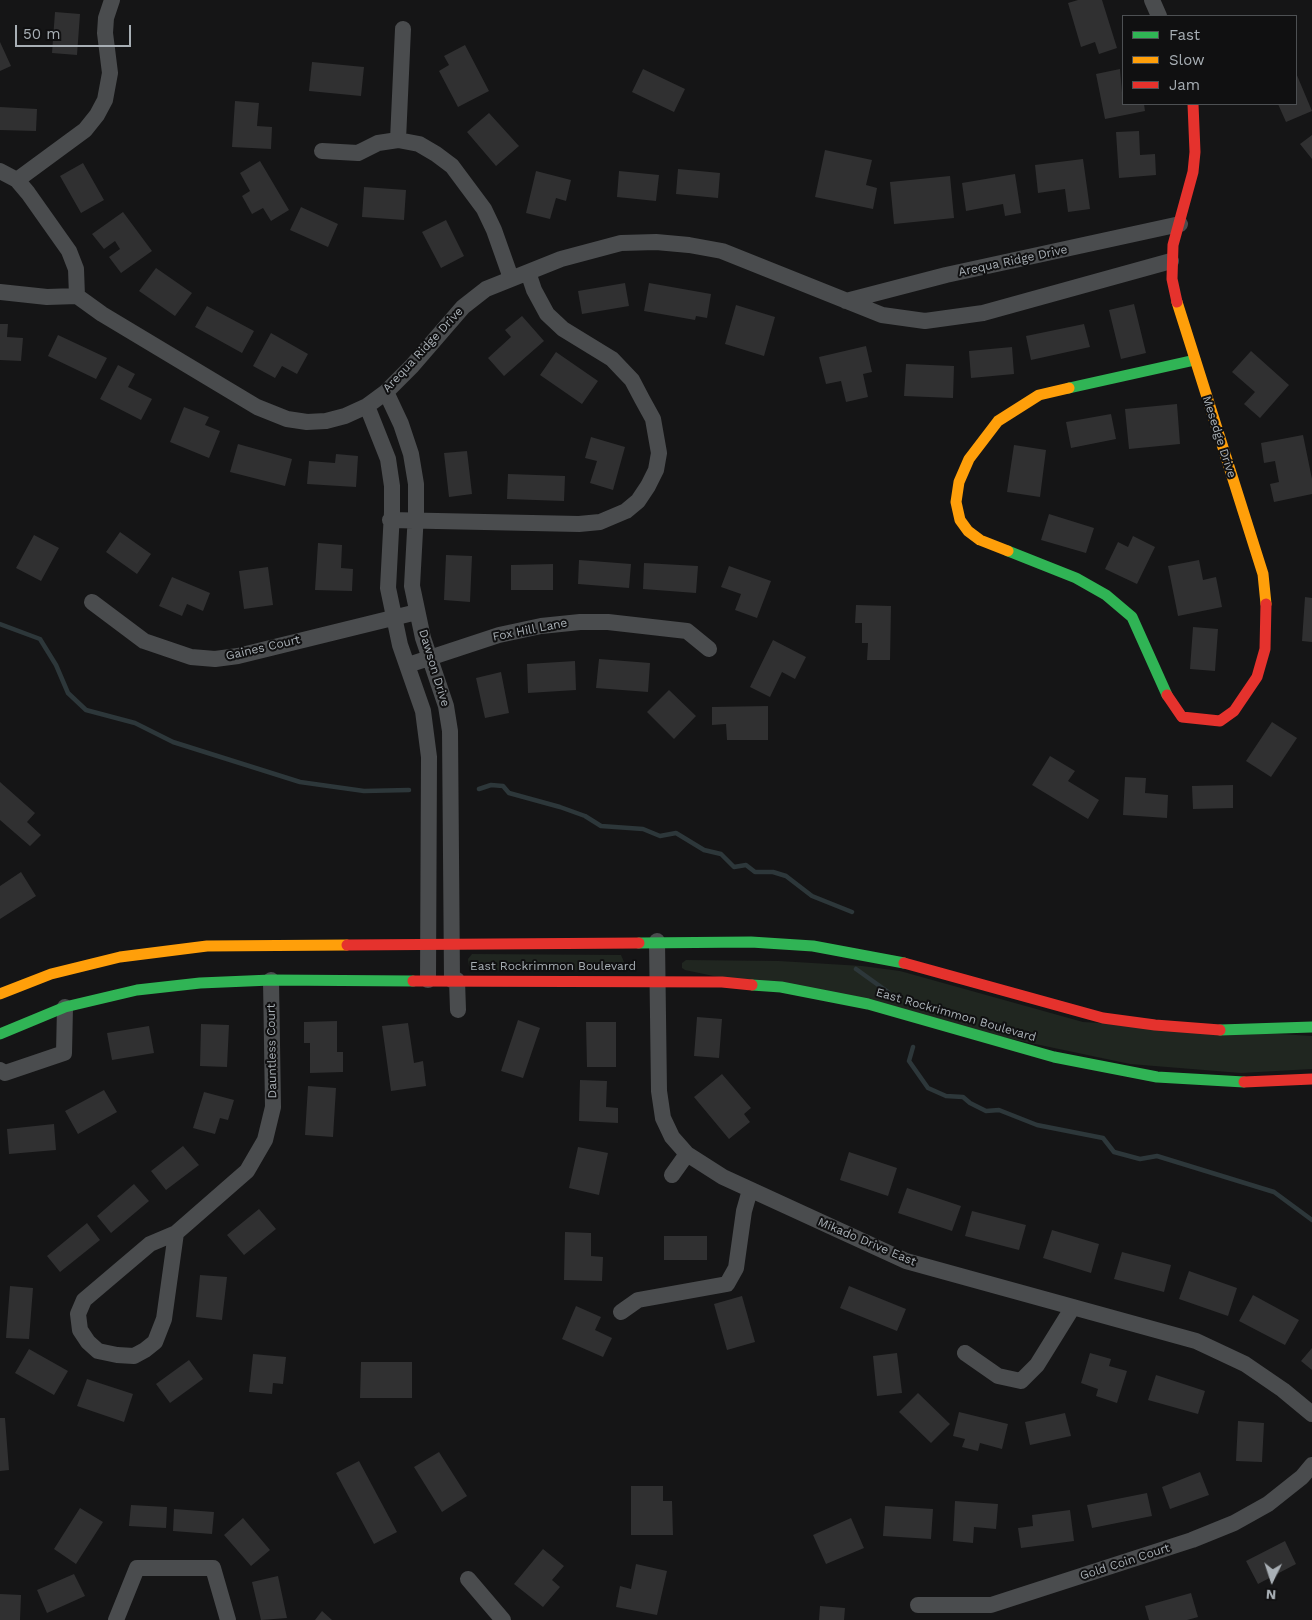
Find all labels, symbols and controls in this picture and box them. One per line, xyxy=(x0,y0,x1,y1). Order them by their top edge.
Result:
scale bar xyxy=(18,15,134,47)
legend xyxy=(1122,15,1297,105)
text: 50 m xyxy=(23,25,60,43)
text: Fast xyxy=(1169,26,1200,44)
text: Slow xyxy=(1169,51,1205,69)
text: Jam xyxy=(1169,76,1200,94)
street label: Arequa Ridge Drive xyxy=(957,242,1069,280)
street label: Arequa Ridge Drive xyxy=(380,304,466,396)
street label: Mesedge Drive xyxy=(1199,394,1239,480)
street label: Fox Hill Lane xyxy=(491,616,569,644)
street label: Dawson Drive xyxy=(415,628,453,708)
street label: Gaines Court xyxy=(224,632,302,664)
street label: East Rockrimmon Boulevard xyxy=(470,959,636,973)
street label: East Rockrimmon Boulevard xyxy=(874,985,1038,1045)
street label: Dauntless Court xyxy=(264,1003,280,1099)
street label: Mikado Drive East xyxy=(816,1215,918,1269)
street label: Gold Coin Court xyxy=(1078,1541,1172,1583)
north arrow xyxy=(1247,1555,1297,1605)
text: N xyxy=(1265,1587,1277,1603)

